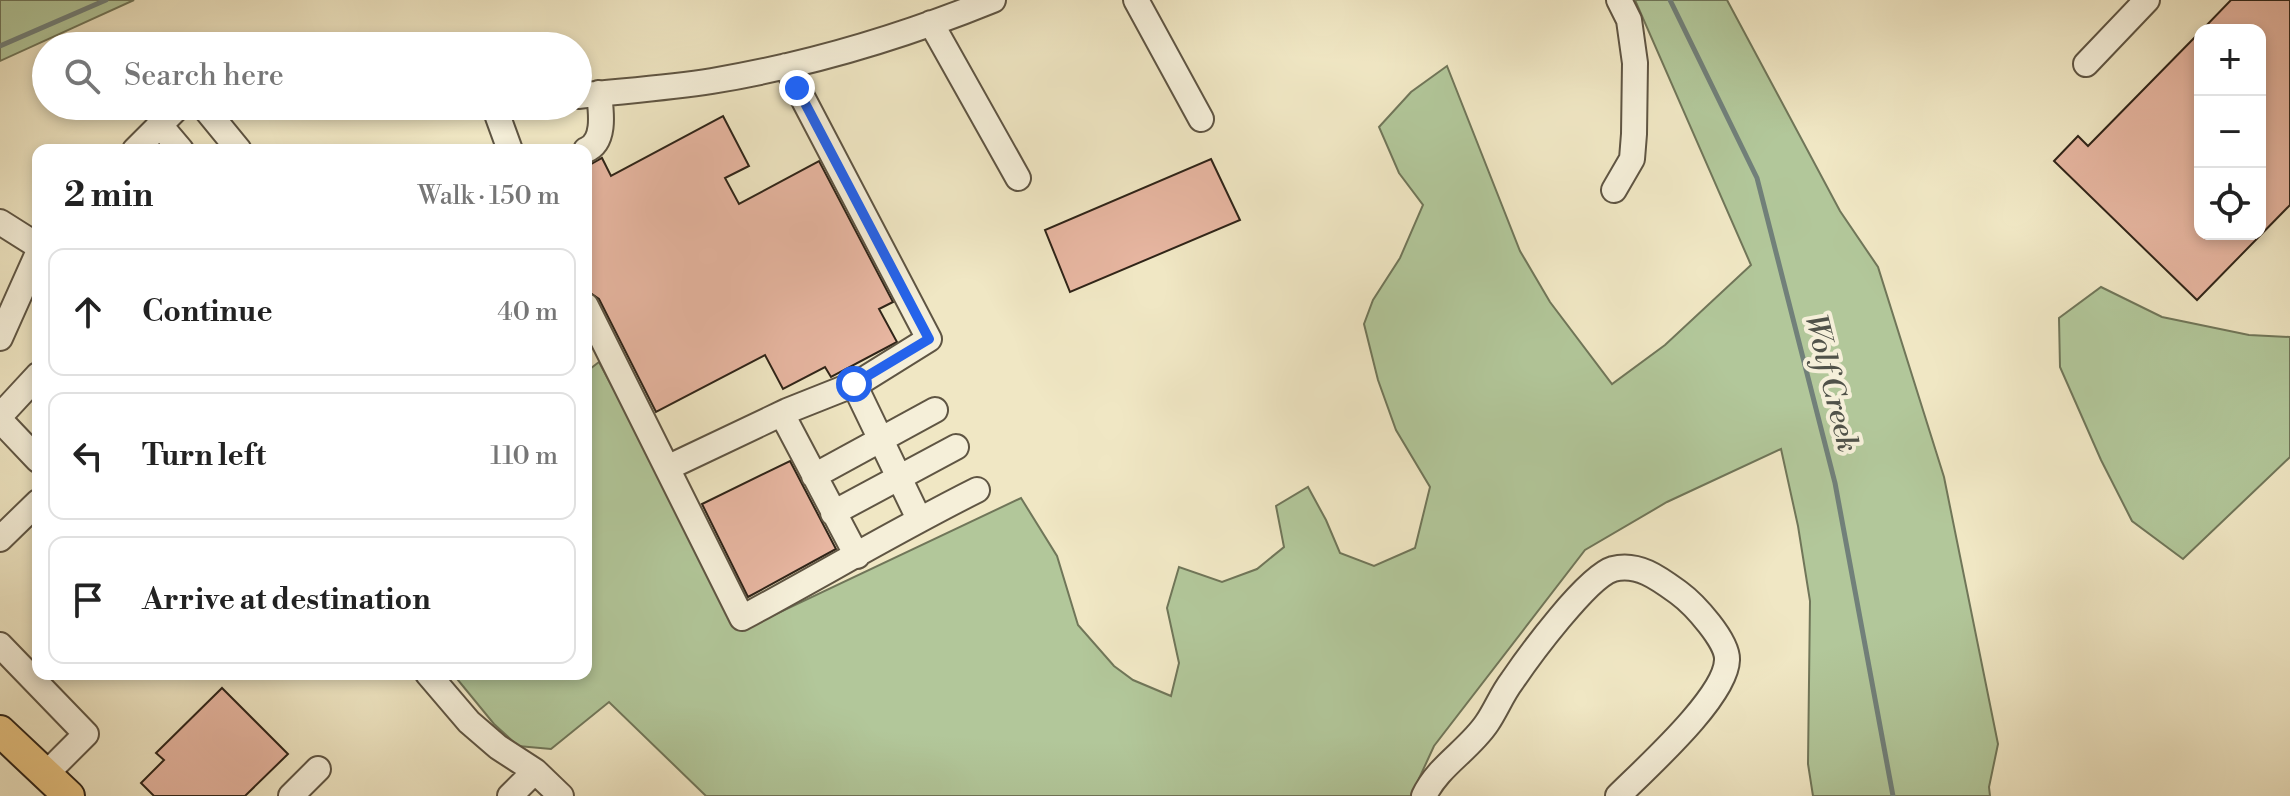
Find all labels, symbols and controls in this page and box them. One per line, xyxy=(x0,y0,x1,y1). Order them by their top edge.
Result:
map controls xyxy=(2194,24,2266,240)
button: + xyxy=(2194,24,2266,96)
search box xyxy=(32,32,592,120)
icon: search xyxy=(60,54,104,98)
text: Search here xyxy=(124,57,284,95)
route end xyxy=(779,70,815,106)
button: − xyxy=(2194,96,2266,168)
button: locate xyxy=(2194,168,2266,240)
text: 2 min xyxy=(64,175,153,217)
text: Walk · 150 m xyxy=(418,180,560,212)
icon: ahead xyxy=(66,290,110,334)
text: Continue xyxy=(142,293,273,331)
text: 40 m xyxy=(497,296,558,328)
water label: Wolf Creek xyxy=(1796,310,1867,456)
route start xyxy=(836,366,872,402)
icon: left xyxy=(66,434,110,478)
text: Turn left xyxy=(142,437,266,475)
text: 110 m xyxy=(490,440,558,472)
icon: arrive xyxy=(66,578,110,622)
text: Arrive at destination xyxy=(142,581,431,619)

